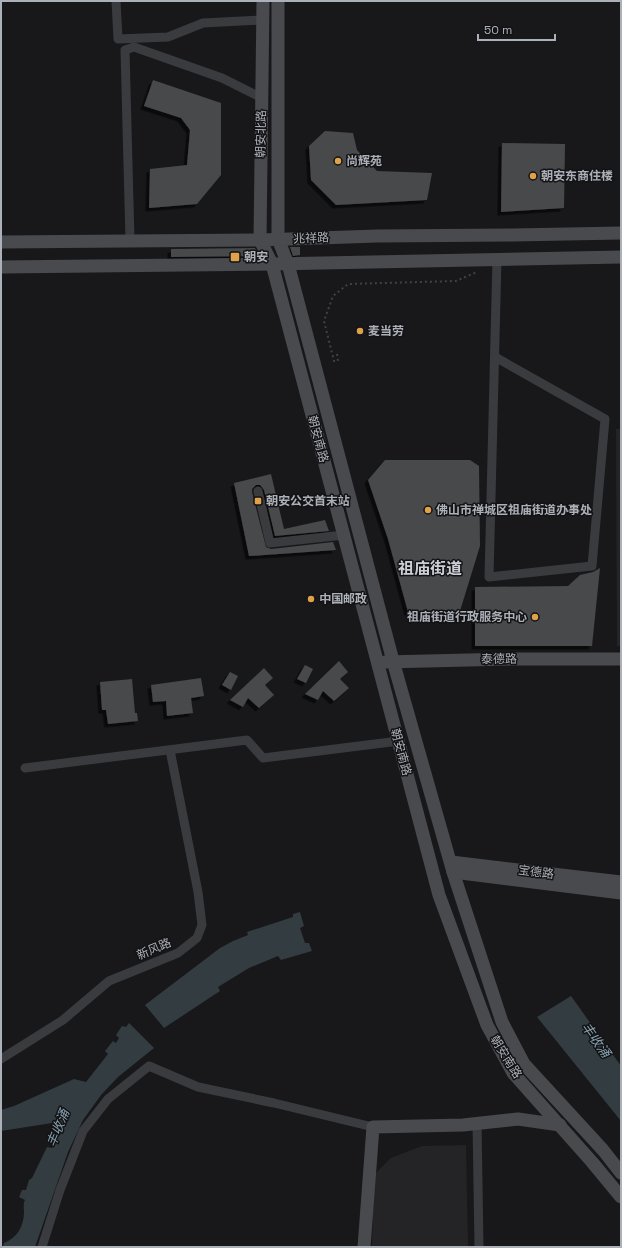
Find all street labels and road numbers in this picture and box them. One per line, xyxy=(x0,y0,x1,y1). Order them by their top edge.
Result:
street label: 朝安北路 xyxy=(253,110,269,158)
street label: 兆祥路 xyxy=(293,229,329,247)
street label: 朝安南路 xyxy=(304,414,332,464)
street label: 泰德路 xyxy=(481,651,517,667)
street label: 朝安南路 xyxy=(387,727,415,777)
street label: 宝德路 xyxy=(517,862,555,882)
street label: 新风路 xyxy=(134,935,174,963)
street label: 朝安南路 xyxy=(486,1032,526,1082)

